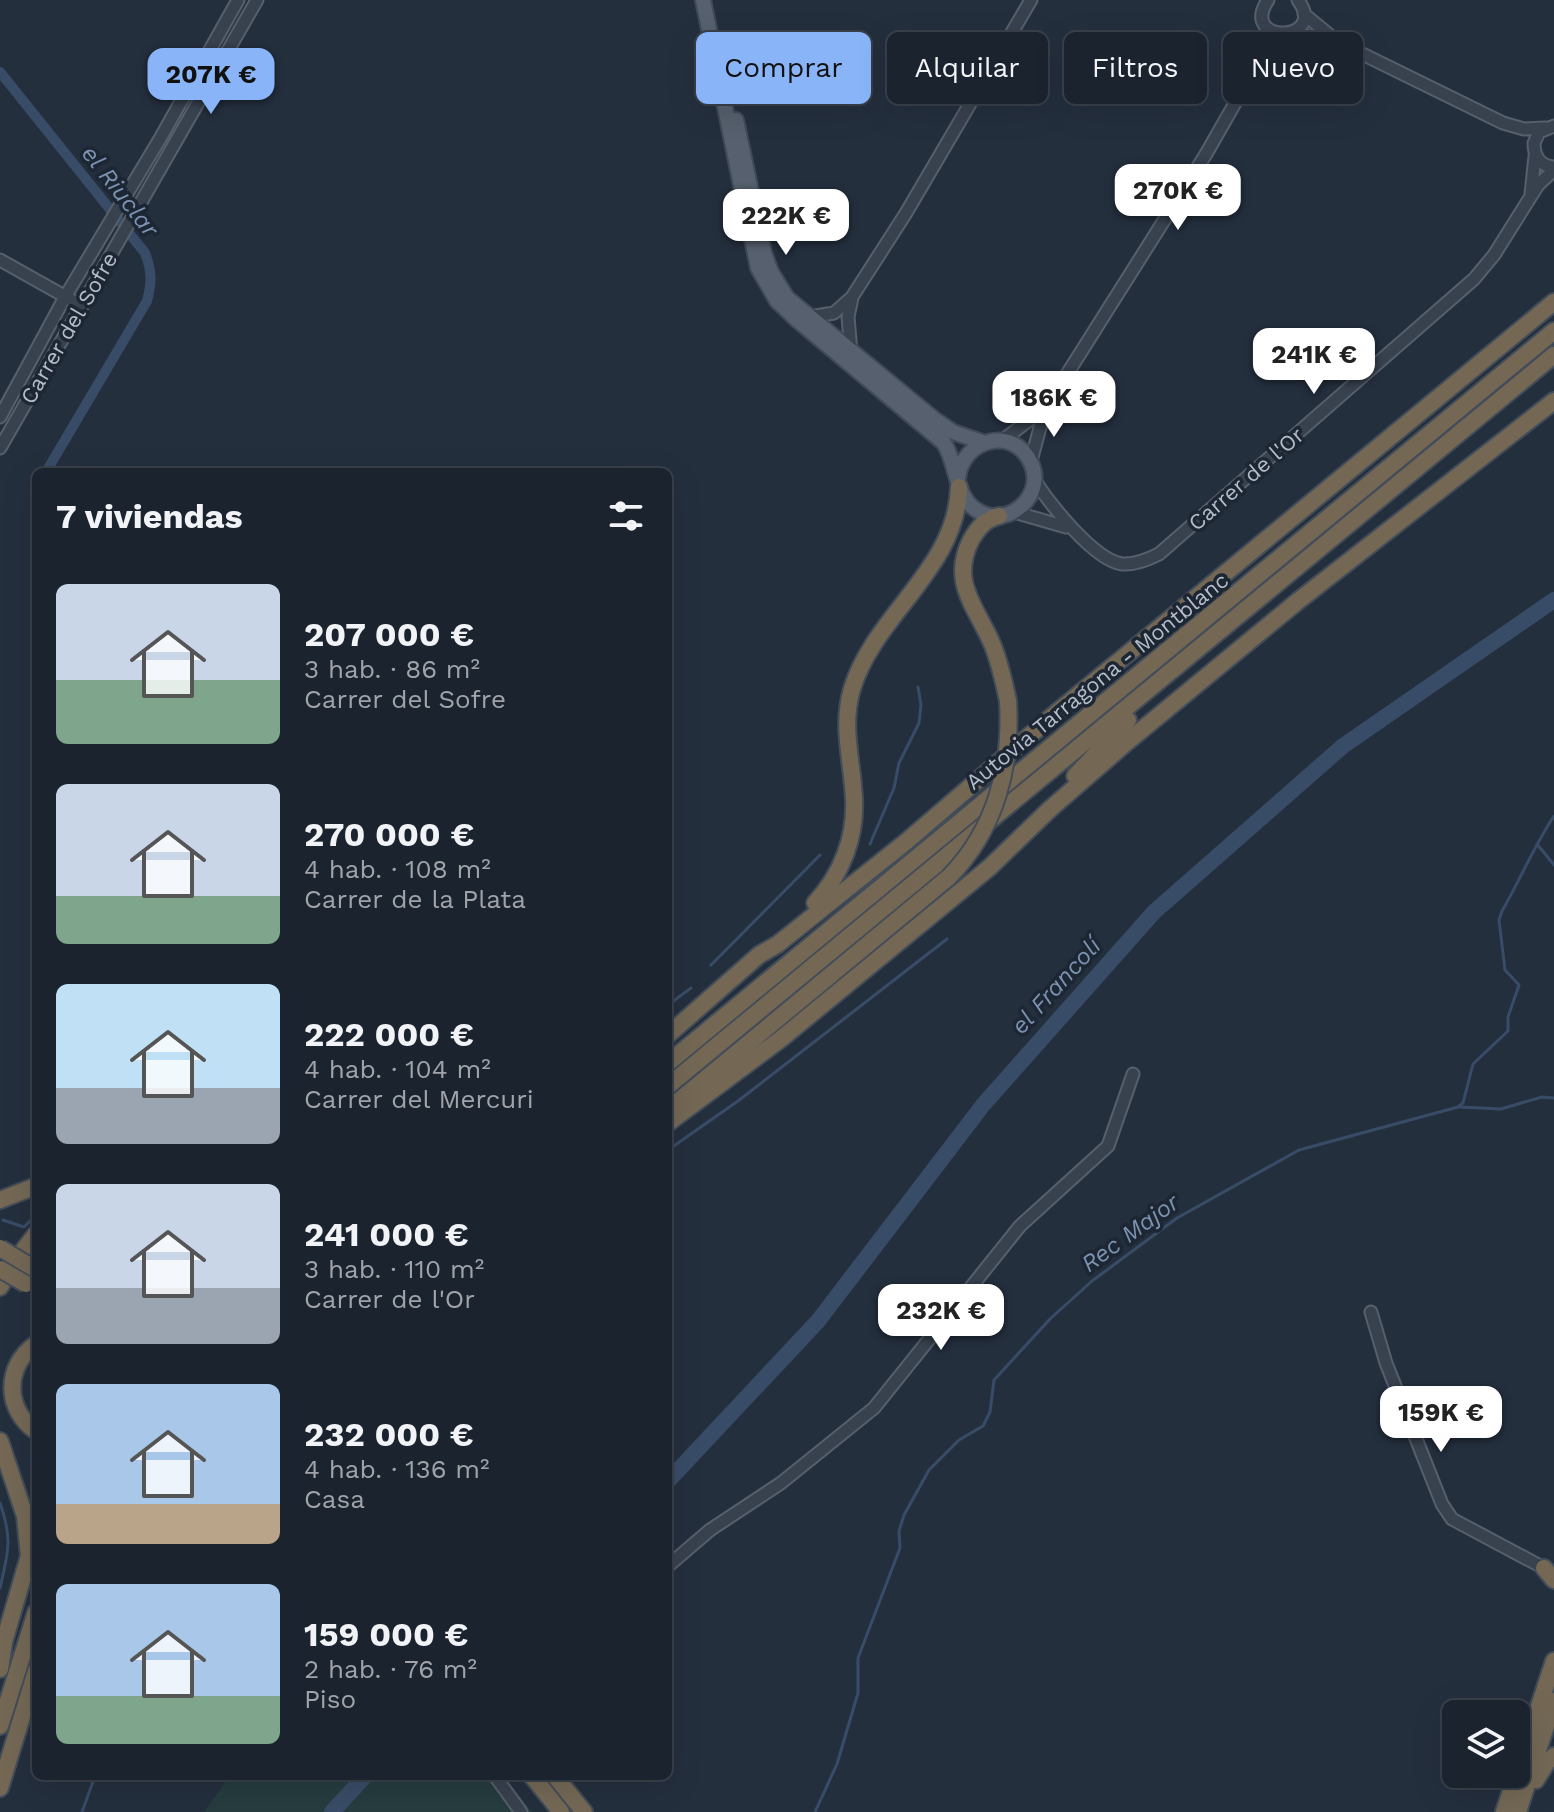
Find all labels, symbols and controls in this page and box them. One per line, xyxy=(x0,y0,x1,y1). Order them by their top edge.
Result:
chip: Comprar xyxy=(696,32,871,104)
chip: Alquilar xyxy=(887,32,1048,104)
chip: Filtros xyxy=(1064,32,1207,104)
chip: Nuevo xyxy=(1223,32,1363,104)
pin: 207K € xyxy=(146,48,276,116)
text: 207K € xyxy=(166,59,256,89)
water label: el Riuclar xyxy=(76,140,165,243)
pin: 270K € xyxy=(1113,164,1243,232)
text: 270K € xyxy=(1133,175,1223,205)
pin: 222K € xyxy=(721,189,851,257)
text: 222K € xyxy=(741,200,831,230)
street label: Carrer del Sofre xyxy=(15,248,123,408)
pin: 241K € xyxy=(1249,328,1379,396)
text: 241K € xyxy=(1271,339,1357,369)
pin: 186K € xyxy=(989,371,1119,439)
text: 186K € xyxy=(1010,382,1098,412)
street label: Carrer de l'Or xyxy=(1183,422,1309,536)
icon: filters xyxy=(604,494,648,538)
text: 7 viviendas xyxy=(56,496,243,536)
street label: Autovia Tarragona - Montblanc xyxy=(961,567,1233,795)
text: 207 000 € xyxy=(304,614,474,654)
icon: home xyxy=(120,616,216,712)
text: 3 hab. · 86 m² xyxy=(304,654,480,684)
text: Carrer del Sofre xyxy=(304,684,506,714)
text: 270 000 € xyxy=(304,814,474,854)
icon: home xyxy=(120,816,216,912)
text: 4 hab. · 108 m² xyxy=(304,854,491,884)
text: Carrer de la Plata xyxy=(304,884,526,914)
water label: el Francolí xyxy=(1006,930,1108,1040)
text: 222 000 € xyxy=(304,1014,474,1054)
icon: home xyxy=(120,1016,216,1112)
text: 4 hab. · 104 m² xyxy=(304,1054,491,1084)
text: Carrer del Mercuri xyxy=(304,1084,534,1114)
water label: Rec Major xyxy=(1076,1187,1186,1278)
text: 241 000 € xyxy=(304,1214,469,1254)
icon: home xyxy=(120,1216,216,1312)
text: 3 hab. · 110 m² xyxy=(304,1254,484,1284)
text: Carrer de l'Or xyxy=(304,1284,475,1314)
pin: 232K € xyxy=(876,1284,1006,1352)
text: 232K € xyxy=(896,1295,986,1325)
pin: 159K € xyxy=(1376,1386,1506,1454)
text: 159K € xyxy=(1398,1397,1484,1427)
text: 232 000 € xyxy=(304,1414,474,1454)
icon: home xyxy=(120,1416,216,1512)
text: 4 hab. · 136 m² xyxy=(304,1454,490,1484)
text: Casa xyxy=(304,1484,365,1514)
text: 159 000 € xyxy=(304,1614,468,1654)
icon: home xyxy=(120,1616,216,1712)
text: 2 hab. · 76 m² xyxy=(304,1654,477,1684)
text: Piso xyxy=(304,1684,356,1714)
map controls xyxy=(1442,1700,1530,1788)
button: layers xyxy=(1442,1700,1530,1788)

